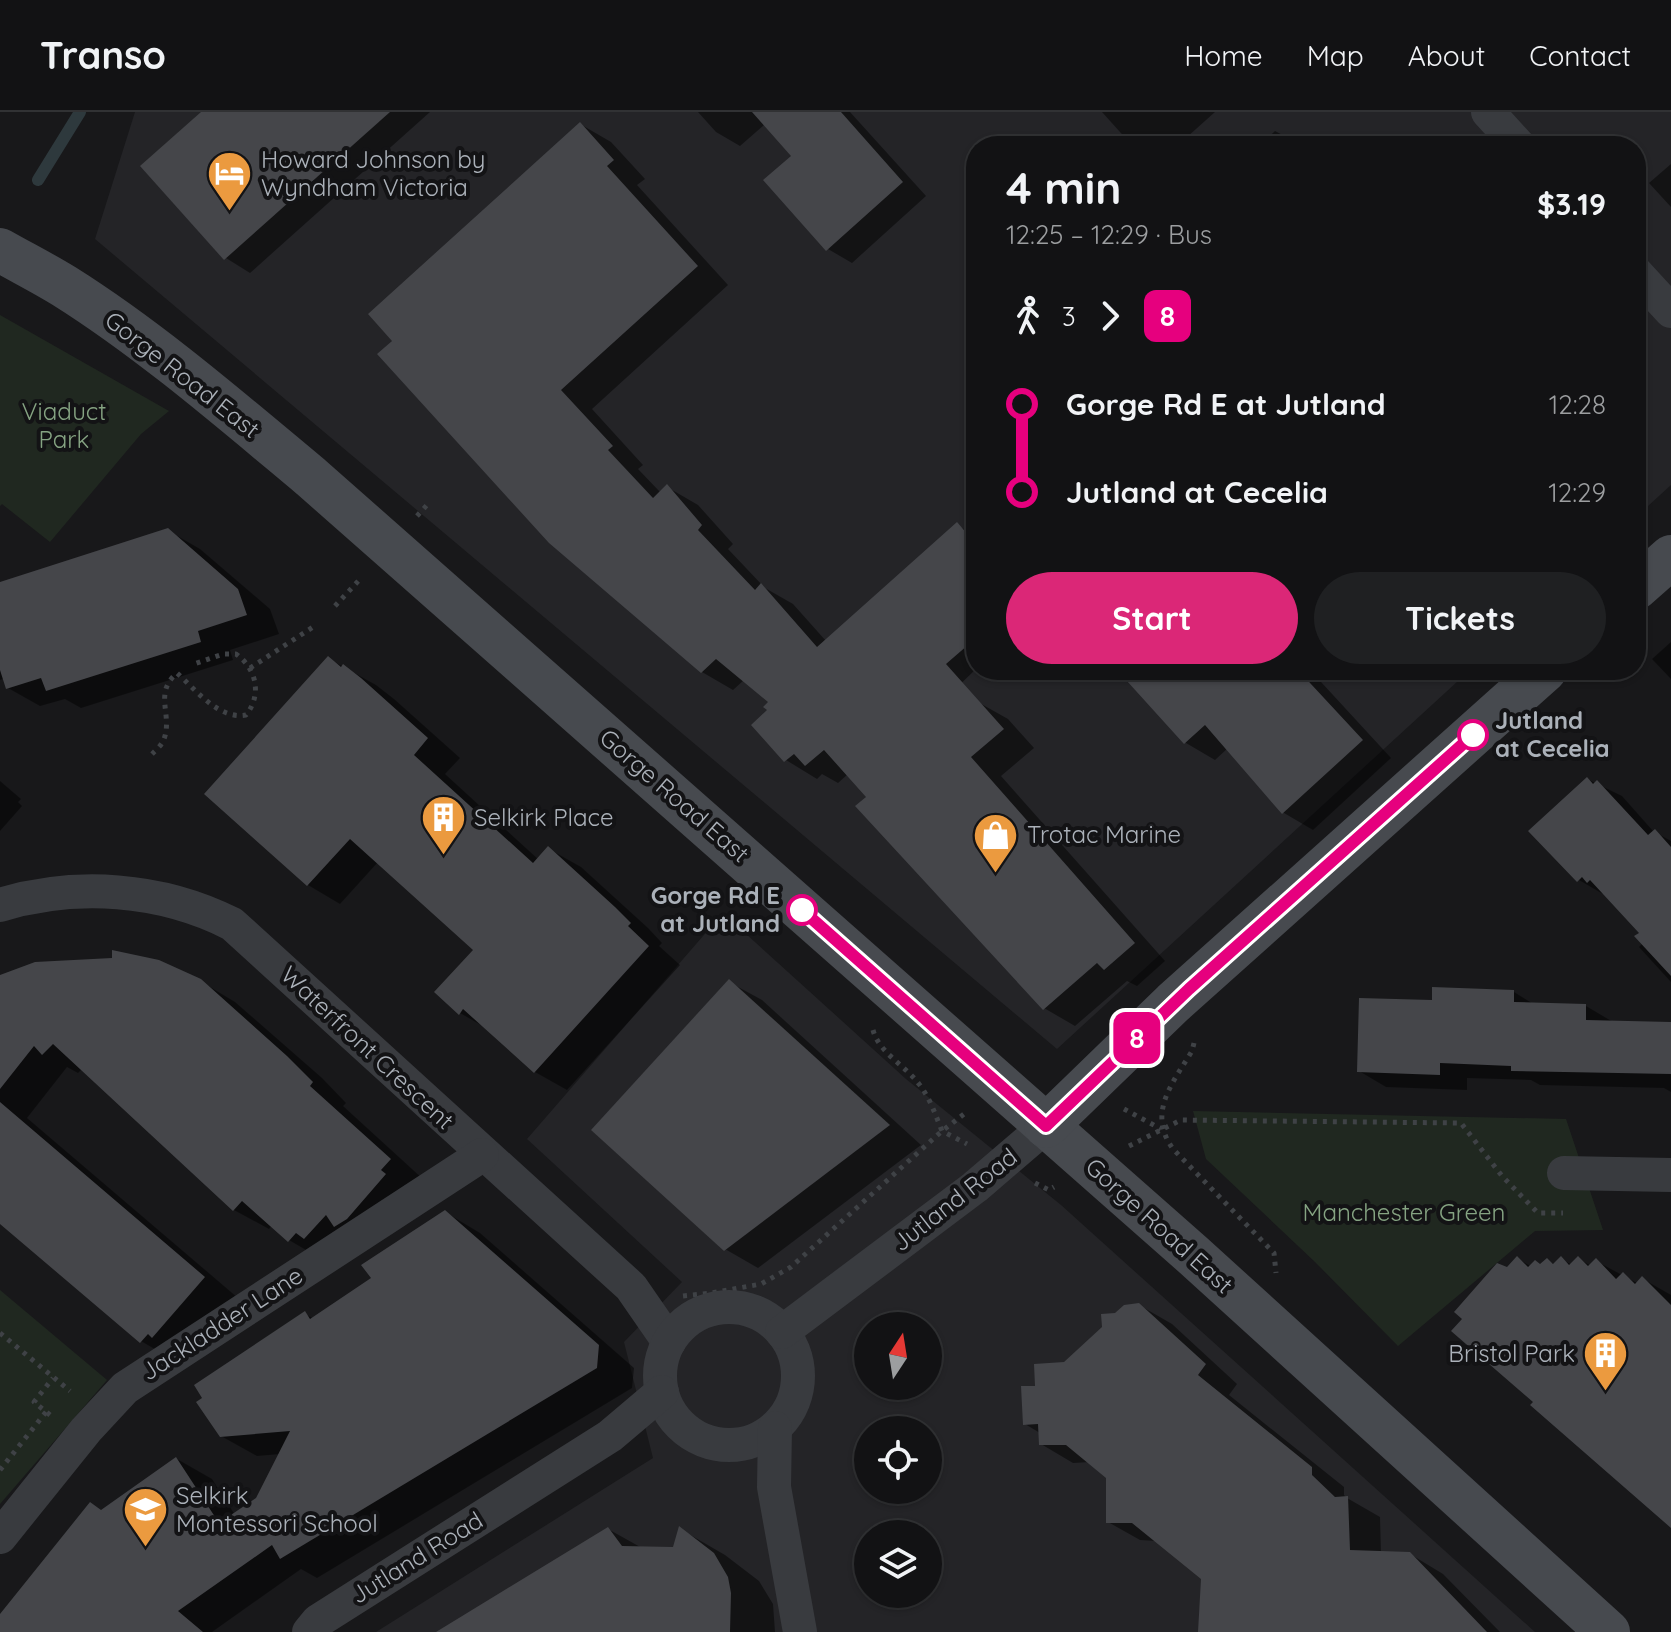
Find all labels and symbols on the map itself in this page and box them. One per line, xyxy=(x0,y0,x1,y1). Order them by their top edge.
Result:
place label: Howard Johnson by Wyndham Victoria xyxy=(261,144,485,202)
hotel icon: Howard Johnson by Wyndham Victoria xyxy=(206,150,254,213)
street label: Gorge Road East xyxy=(99,304,266,444)
park label: Viaduct Park xyxy=(22,396,106,454)
place label: Jutland at Cecelia xyxy=(1495,705,1610,763)
marker: Jutland at Cecelia xyxy=(1458,720,1488,750)
street label: Gorge Road East xyxy=(594,722,756,868)
building icon: Selkirk Place xyxy=(419,794,467,857)
place label: Selkirk Place xyxy=(474,802,614,832)
shop icon: Trotac Marine xyxy=(972,811,1020,874)
place label: Trotac Marine xyxy=(1027,819,1181,849)
place label: Gorge Rd E at Jutland xyxy=(651,880,780,938)
marker: Gorge Rd E at Jutland xyxy=(787,895,817,925)
street label: Waterfront Crescent xyxy=(275,959,461,1135)
line badge: 8 xyxy=(1111,1012,1163,1064)
street label: Jutland Road xyxy=(886,1141,1023,1257)
street label: Gorge Road East xyxy=(1080,1151,1240,1299)
park label: Manchester Green xyxy=(1303,1197,1505,1227)
street label: Jackladder Lane xyxy=(135,1260,308,1387)
north arrow xyxy=(854,1312,942,1400)
building icon: Bristol Park xyxy=(1582,1330,1630,1393)
place label: Bristol Park xyxy=(1448,1338,1575,1368)
place label: Selkirk Montessori School xyxy=(176,1480,378,1538)
school or university icon: Selkirk Montessori School xyxy=(121,1486,169,1549)
street label: Jutland Road xyxy=(345,1505,488,1610)

